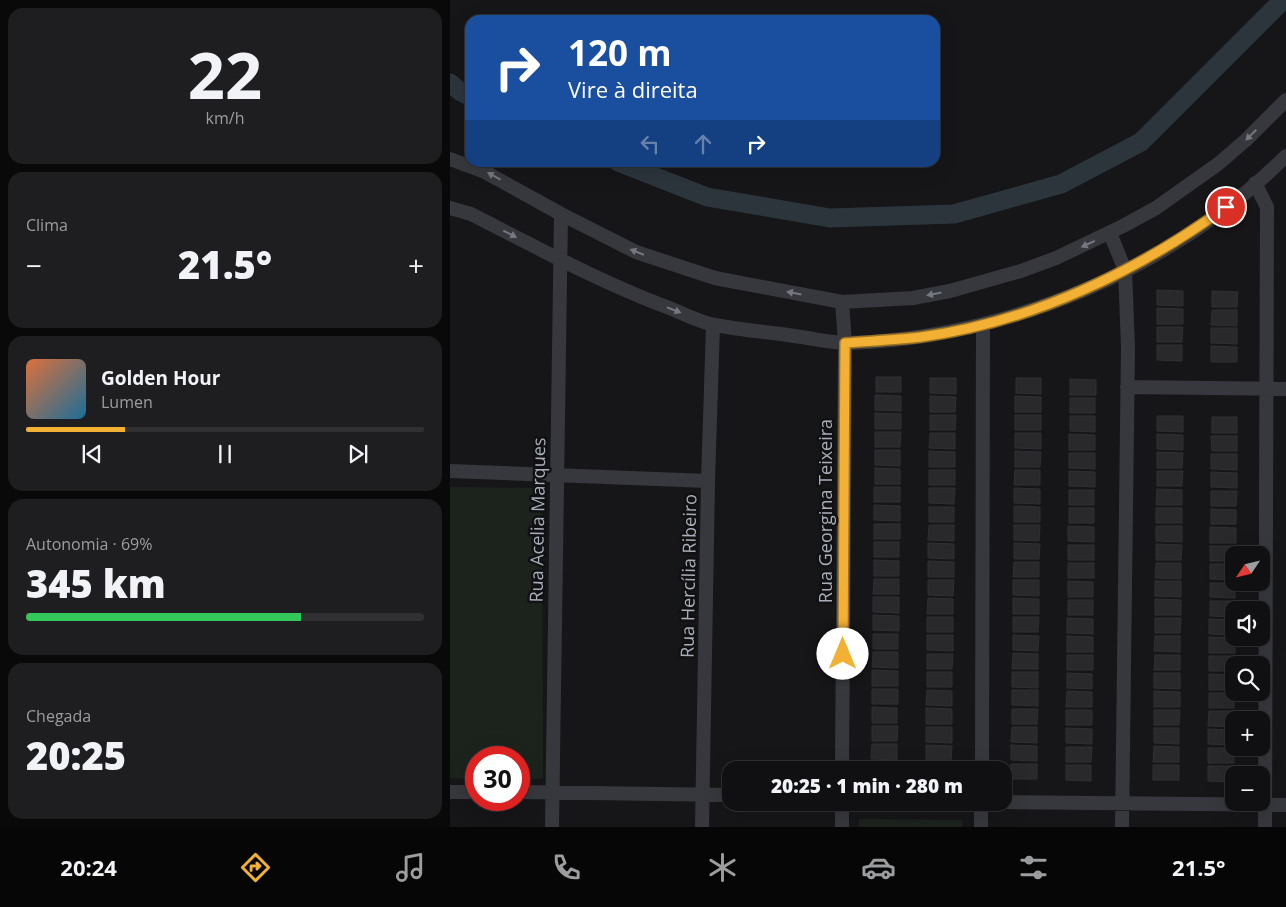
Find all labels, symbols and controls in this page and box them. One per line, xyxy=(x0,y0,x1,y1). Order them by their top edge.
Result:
text: 120 m xyxy=(568,29,672,76)
text: 22 xyxy=(188,30,262,118)
icon: right xyxy=(485,35,550,100)
text: Vire à direita xyxy=(568,74,698,104)
text: km/h xyxy=(206,107,244,129)
one-way arrow xyxy=(1246,128,1258,140)
icon: left xyxy=(636,130,664,158)
icon: ahead xyxy=(689,130,717,158)
icon: right xyxy=(742,130,770,158)
one-way arrow xyxy=(487,172,500,181)
pin xyxy=(1205,186,1247,228)
icon: arrive xyxy=(1212,193,1240,221)
text: Clima xyxy=(26,214,68,236)
one-way arrow xyxy=(503,230,518,239)
text: 21.5° xyxy=(178,238,272,290)
one-way arrow xyxy=(1081,240,1095,248)
text: − xyxy=(26,246,42,284)
text: + xyxy=(408,246,424,284)
one-way arrow xyxy=(629,248,644,256)
one-way arrow xyxy=(786,289,802,297)
one-way arrow xyxy=(926,291,942,299)
one-way arrow xyxy=(667,306,682,314)
text: Golden Hour xyxy=(101,365,220,391)
text: Lumen xyxy=(101,391,153,413)
street label: Rua Georgina Teixeira xyxy=(813,419,837,603)
street label: Rua Acelia Marques xyxy=(524,437,550,603)
icon: previous xyxy=(78,440,106,468)
icon: pause xyxy=(211,440,239,468)
icon: next xyxy=(344,440,372,468)
street label: Rua Hercília Ribeiro xyxy=(675,494,701,658)
text: Autonomia · 69% xyxy=(26,533,152,555)
north arrow xyxy=(1225,546,1270,591)
map controls xyxy=(1225,546,1270,811)
text: 345 km xyxy=(26,557,166,609)
button: sound xyxy=(1225,601,1270,646)
position arrow xyxy=(816,627,868,679)
button: search xyxy=(1225,656,1270,701)
text: Chegada xyxy=(26,705,91,727)
button: + xyxy=(1225,711,1270,756)
text: 20:25 xyxy=(26,729,126,781)
speed limit sign: 30 xyxy=(465,746,530,811)
button: − xyxy=(1225,766,1270,811)
text: 20:25 · 1 min · 280 m xyxy=(771,773,963,799)
icon: directions xyxy=(238,850,273,885)
icon: music xyxy=(393,850,428,885)
icon: phone xyxy=(549,850,584,885)
icon: climate xyxy=(705,850,740,885)
icon: car xyxy=(861,850,896,885)
icon: filters xyxy=(1016,850,1051,885)
text: 20:24 xyxy=(60,852,117,882)
text: 21.5° xyxy=(1172,852,1226,882)

